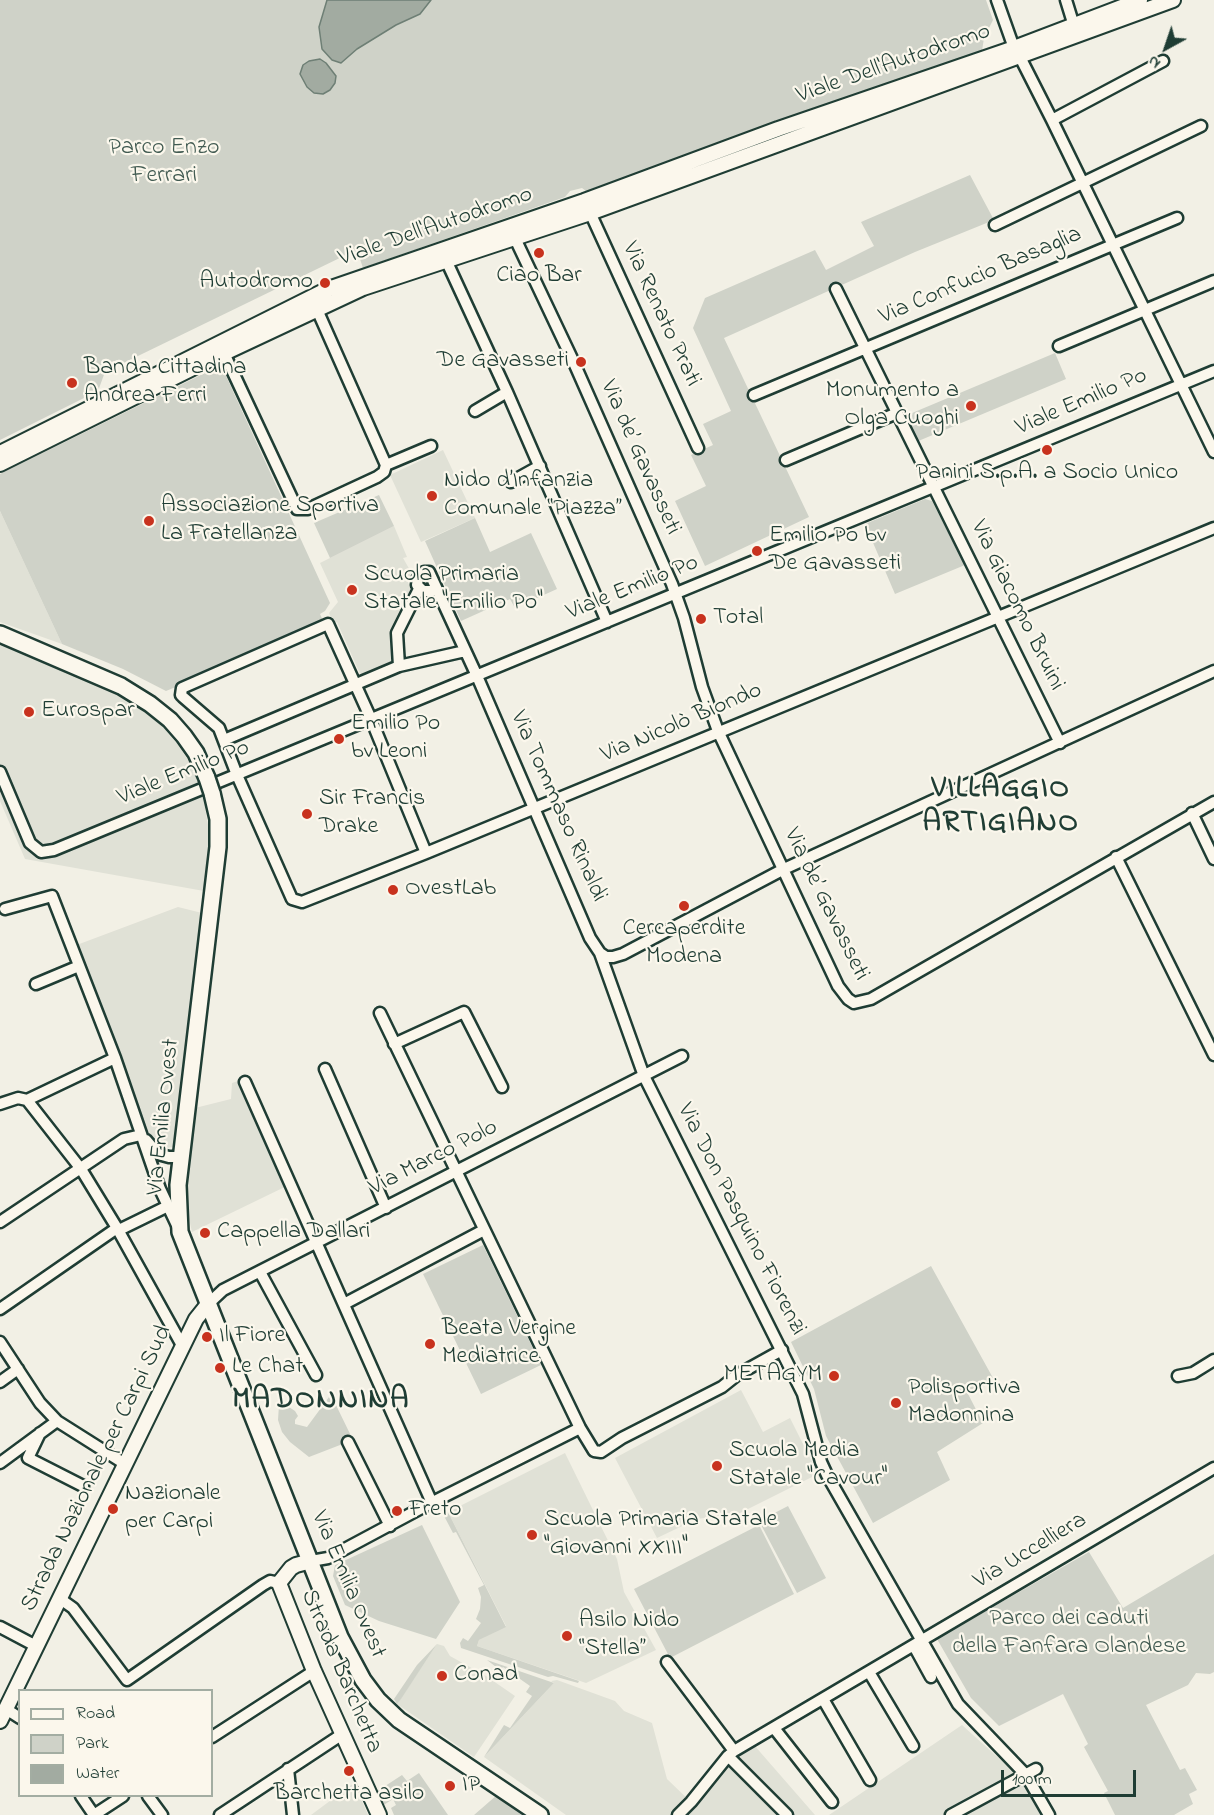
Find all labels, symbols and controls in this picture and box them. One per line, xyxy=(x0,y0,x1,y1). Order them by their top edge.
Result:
street label: Viale Dell'Autodromo xyxy=(793,18,995,112)
north arrow xyxy=(1136,18,1196,78)
text: N xyxy=(1143,49,1166,74)
park label: Parco Enzo Ferrari xyxy=(109,135,219,191)
street label: Viale Dell'Autodromo xyxy=(335,181,537,275)
street label: Via Confucio Basaglia xyxy=(876,221,1086,333)
street label: Via Renato Prati xyxy=(614,238,706,392)
marker: Ciao Bar xyxy=(532,246,546,260)
place label: Ciao Bar xyxy=(496,263,582,291)
place label: Autodromo xyxy=(200,269,313,297)
marker: Autodromo xyxy=(318,276,332,290)
place label: De Gavasseti xyxy=(437,348,569,376)
place label: Banda Cittadina Andrea Ferri xyxy=(84,355,247,411)
marker: De Gavasseti xyxy=(574,355,588,369)
street label: Viale Emilio Po xyxy=(1012,362,1152,444)
marker: Banda Cittadina Andrea Ferri xyxy=(65,376,79,390)
street label: Via de’ Gavasseti xyxy=(592,376,686,540)
place label: Monumento a Olga Cuoghi xyxy=(826,378,959,434)
marker: Monumento a Olga Cuoghi xyxy=(964,399,978,413)
marker: Panini S.p.A. a Socio Unico xyxy=(1040,443,1054,457)
place label: Panini S.p.A. a Socio Unico xyxy=(916,460,1178,488)
place label: Nido d’Infanzia Comunale “Piazza” xyxy=(444,468,622,524)
marker: Nido d’Infanzia Comunale “Piazza” xyxy=(425,489,439,503)
place label: Associazione Sportiva La Fratellanza xyxy=(161,493,379,549)
marker: Associazione Sportiva La Fratellanza xyxy=(142,514,156,528)
street label: Via Giacomo Bruini xyxy=(962,516,1070,696)
place label: Emilio Po bv De Gavasseti xyxy=(769,523,901,579)
marker: Emilio Po bv De Gavasseti xyxy=(750,544,764,558)
street label: Viale Emilio Po xyxy=(563,549,703,629)
place label: Scuola Primaria Statale "Emilio Po" xyxy=(364,562,543,618)
marker: Scuola Primaria Statale "Emilio Po" xyxy=(345,583,359,597)
place label: Total xyxy=(713,605,763,633)
marker: Total xyxy=(694,612,708,626)
street label: Via Nicolò Biondo xyxy=(597,677,767,771)
place label: Eurospar xyxy=(41,698,135,726)
marker: Eurospar xyxy=(22,705,36,719)
street label: Via Tommaso Rinaldi xyxy=(502,707,612,907)
place label: Emilio Po bv Leoni xyxy=(351,711,440,767)
marker: Emilio Po bv Leoni xyxy=(332,732,346,746)
street label: Viale Emilio Po xyxy=(114,734,254,814)
district label: VILLAGGIO ARTIGIANO xyxy=(922,773,1080,844)
place label: Sir Francis Drake xyxy=(319,786,425,842)
marker: Sir Francis Drake xyxy=(300,807,314,821)
street label: Via de’ Gavasseti xyxy=(776,824,874,986)
place label: OvestLab xyxy=(405,876,496,904)
marker: OvestLab xyxy=(386,883,400,897)
marker: Cercaperdite Modena xyxy=(677,899,691,913)
place label: Cercaperdite Modena xyxy=(623,916,745,972)
street label: Via Emilia Ovest xyxy=(142,1037,188,1197)
street label: Via Don Pasquino Fiorenzi xyxy=(669,1099,811,1341)
street label: Via Marco Polo xyxy=(365,1114,503,1204)
place label: Cappella Dallari xyxy=(217,1219,370,1247)
marker: Cappella Dallari xyxy=(198,1226,212,1240)
place label: Beata Vergine Mediatrice xyxy=(442,1316,576,1372)
street label: Strada Nazionale per Carpi Sud xyxy=(16,1321,180,1617)
place label: Il Fiore xyxy=(219,1323,285,1351)
marker: Il Fiore xyxy=(200,1330,214,1344)
marker: Beata Vergine Mediatrice xyxy=(423,1337,437,1351)
place label: Le Chat xyxy=(232,1354,303,1382)
marker: Le Chat xyxy=(213,1361,227,1375)
place label: METAGYM xyxy=(724,1362,822,1390)
marker: METAGYM xyxy=(827,1369,841,1383)
place label: Polisportiva Madonnina xyxy=(908,1375,1020,1431)
district label: MADONNINA xyxy=(232,1384,410,1420)
marker: Polisportiva Madonnina xyxy=(889,1396,903,1410)
place label: Scuola Media Statale "Cavour" xyxy=(729,1438,887,1494)
marker: Scuola Media Statale "Cavour" xyxy=(710,1459,724,1473)
place label: Nazionale per Carpi xyxy=(125,1481,221,1537)
place label: Freto xyxy=(409,1497,461,1525)
marker: Nazionale per Carpi xyxy=(106,1502,120,1516)
marker: Freto xyxy=(390,1504,404,1518)
street label: Via Emilia Ovest xyxy=(303,1507,391,1663)
place label: Scuola Primaria Statale "Giovanni XXIII" xyxy=(544,1507,777,1563)
street label: Via Uccelliera xyxy=(969,1507,1093,1597)
marker: Scuola Primaria Statale "Giovanni XXIII" xyxy=(525,1528,539,1542)
street label: Strada Barchetta xyxy=(293,1586,387,1758)
park label: Parco dei caduti della Fanfara Olandese xyxy=(952,1606,1186,1662)
place label: Asilo Nido “Stella” xyxy=(579,1608,679,1664)
marker: Asilo Nido “Stella” xyxy=(560,1629,574,1643)
place label: Conad xyxy=(454,1662,518,1690)
marker: Conad xyxy=(435,1669,449,1683)
legend xyxy=(18,1689,213,1797)
text: Road xyxy=(76,1701,115,1727)
text: Park xyxy=(76,1731,109,1757)
scale bar xyxy=(1004,1758,1139,1796)
text: Water xyxy=(76,1761,119,1787)
marker: Barchetta asilo xyxy=(342,1764,356,1778)
text: 100 m xyxy=(1012,1767,1052,1793)
place label: IP xyxy=(462,1772,480,1800)
marker: IP xyxy=(443,1779,457,1793)
place label: Barchetta asilo xyxy=(274,1781,424,1809)

